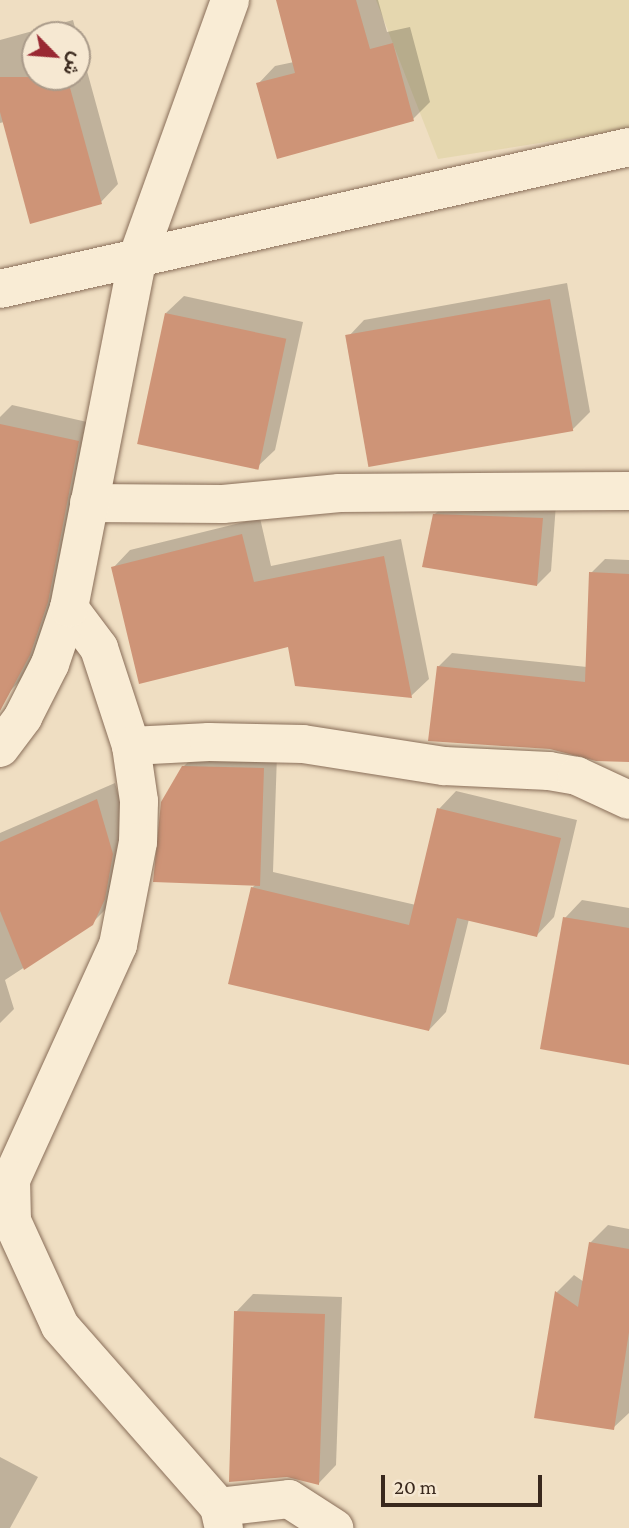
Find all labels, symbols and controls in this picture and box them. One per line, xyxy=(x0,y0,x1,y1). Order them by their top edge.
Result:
north arrow xyxy=(21,21,91,91)
text: ش xyxy=(59,49,88,79)
scale bar xyxy=(384,1462,545,1506)
text: 20 m xyxy=(394,1475,437,1499)

